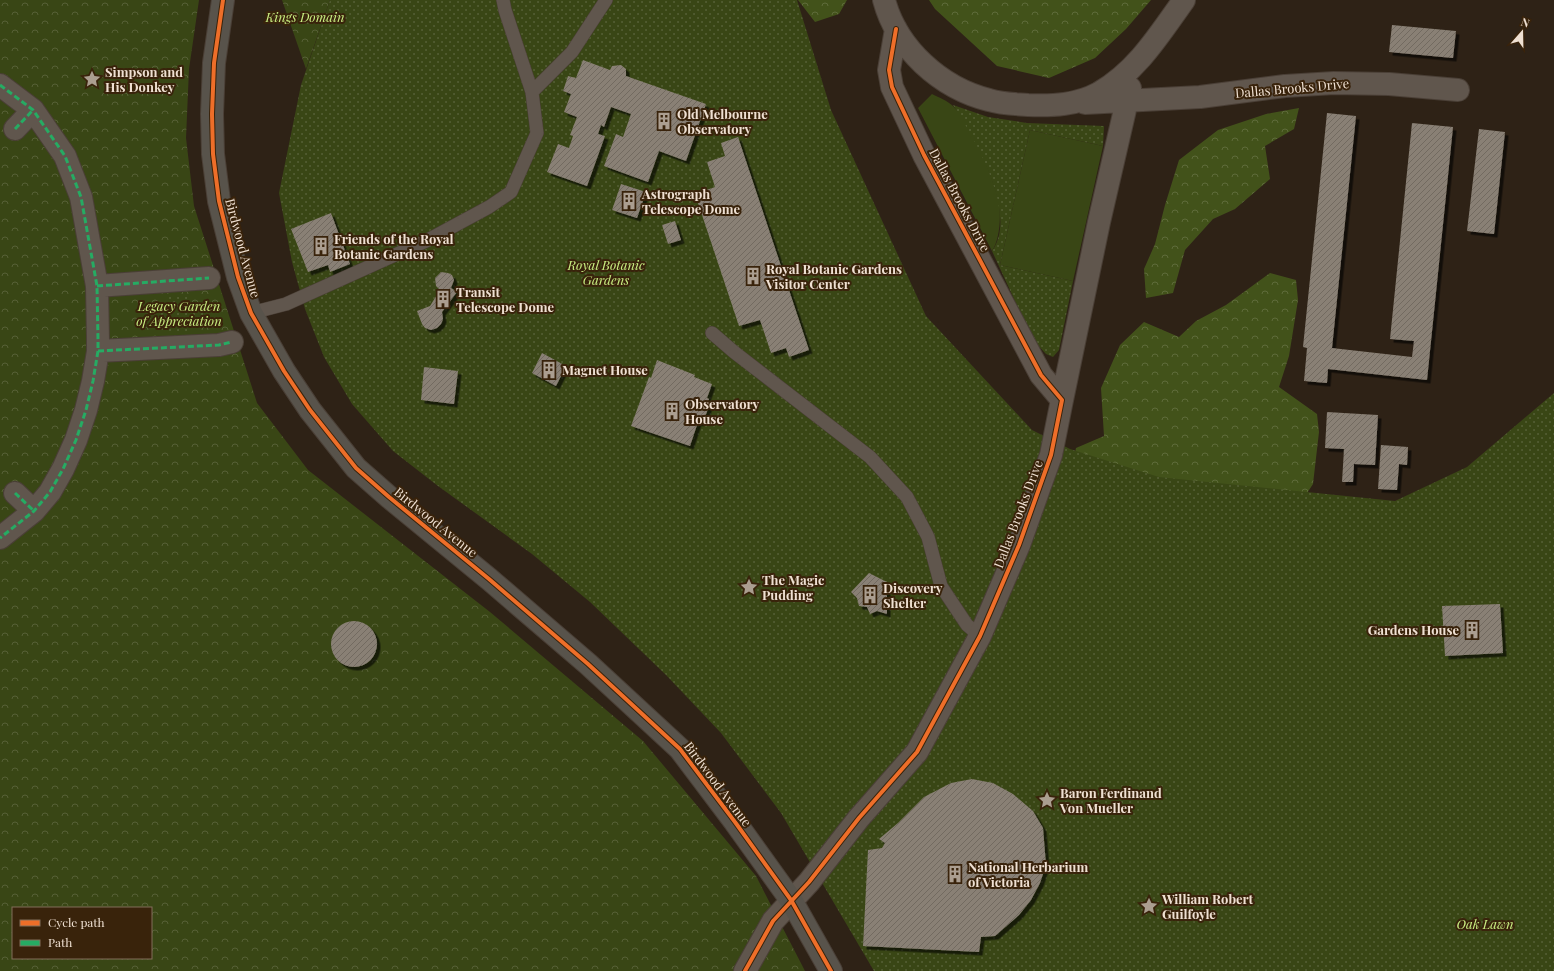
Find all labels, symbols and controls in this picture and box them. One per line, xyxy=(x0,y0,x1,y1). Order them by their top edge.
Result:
park label: Kings Domain xyxy=(265,8,344,25)
north arrow xyxy=(1502,12,1542,52)
text: N xyxy=(1519,14,1532,31)
place label: Simpson and His Donkey xyxy=(105,63,183,95)
place icon: Simpson and His Donkey xyxy=(82,69,102,89)
street label: Dallas Brooks Drive xyxy=(1234,74,1350,101)
place label: Old Melbourne Observatory xyxy=(677,105,768,137)
building icon: Old Melbourne Observatory xyxy=(654,111,674,131)
street label: Dallas Brooks Drive xyxy=(926,145,995,255)
place label: Astrograph Telescope Dome xyxy=(641,185,741,217)
building icon: Astrograph Telescope Dome xyxy=(619,191,639,211)
street label: Birdwood Avenue xyxy=(222,196,265,300)
place label: Friends of the Royal Botanic Gardens xyxy=(334,230,454,262)
building icon: Friends of the Royal Botanic Gardens xyxy=(311,236,331,256)
park label: Royal Botanic Gardens xyxy=(566,256,645,288)
place label: Royal Botanic Gardens Visitor Center xyxy=(765,260,902,292)
building icon: Royal Botanic Gardens Visitor Center xyxy=(743,266,763,286)
place label: Transit Telescope Dome xyxy=(456,283,555,315)
building icon: Transit Telescope Dome xyxy=(433,289,453,309)
park label: Legacy Garden of Appreciation xyxy=(136,297,222,329)
building icon: Magnet House xyxy=(539,360,559,380)
place label: Magnet House xyxy=(562,361,648,378)
place label: Observatory House xyxy=(685,395,760,427)
building icon: Observatory House xyxy=(662,401,682,421)
street label: Dallas Brooks Drive xyxy=(989,457,1046,570)
street label: Birdwood Avenue xyxy=(391,483,482,561)
place label: The Magic Pudding xyxy=(762,571,825,603)
place icon: The Magic Pudding xyxy=(739,577,759,597)
place label: Discovery Shelter xyxy=(883,579,943,611)
building icon: Discovery Shelter xyxy=(860,585,880,605)
building icon: Gardens House xyxy=(1462,620,1482,640)
place label: Gardens House xyxy=(1368,621,1459,638)
street label: Birdwood Avenue xyxy=(681,738,756,830)
place label: Baron Ferdinand Von Mueller xyxy=(1059,784,1162,816)
place icon: Baron Ferdinand Von Mueller xyxy=(1037,790,1057,810)
place label: National Herbarium of Victoria xyxy=(968,858,1088,890)
building icon: National Herbarium of Victoria xyxy=(945,864,965,884)
place label: William Robert Guilfoyle xyxy=(1161,890,1254,922)
place icon: William Robert Guilfoyle xyxy=(1139,896,1159,916)
legend xyxy=(12,907,152,959)
text: Cycle path xyxy=(48,914,105,930)
park label: Oak Lawn xyxy=(1456,915,1514,932)
text: Path xyxy=(48,934,72,950)

